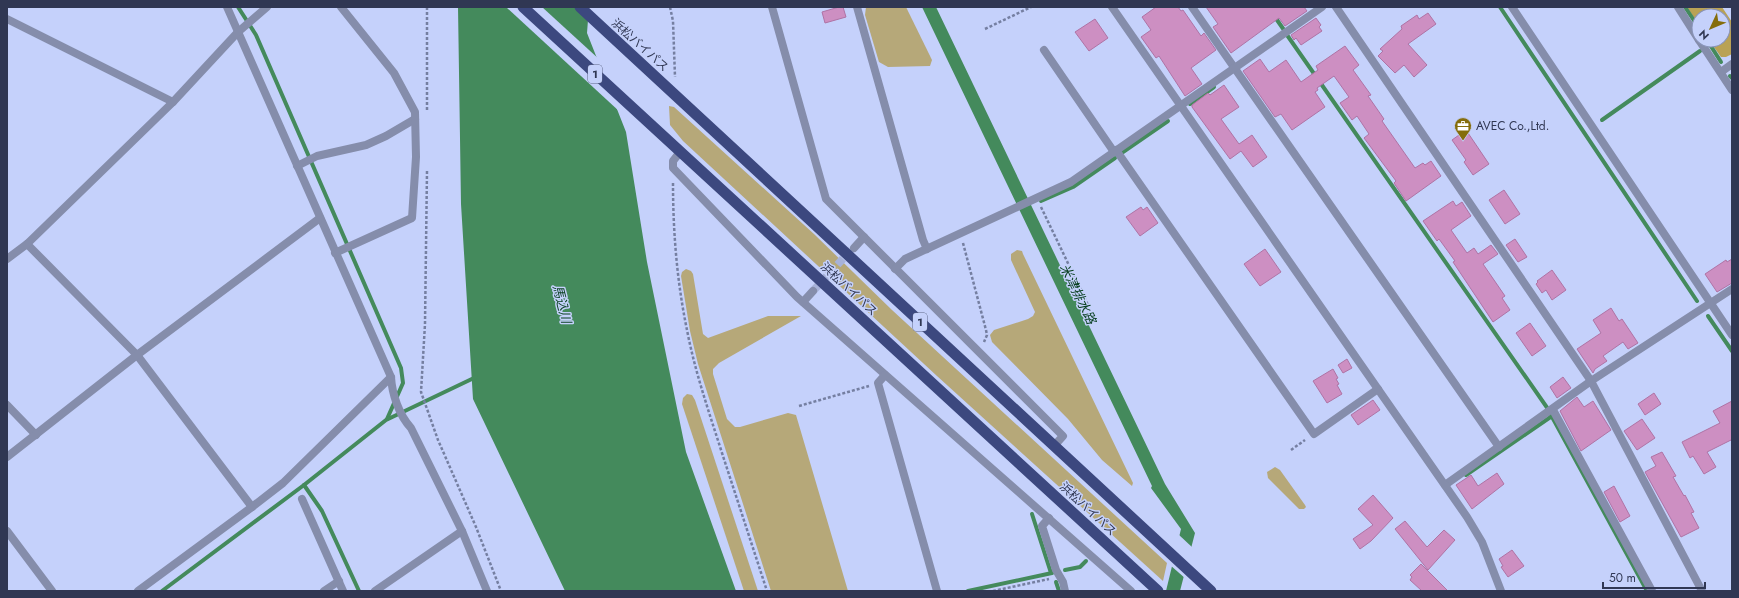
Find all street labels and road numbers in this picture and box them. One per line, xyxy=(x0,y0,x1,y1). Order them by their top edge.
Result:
street label: 浜松バイパス xyxy=(607,14,673,76)
road number: 1 xyxy=(588,65,602,83)
street label: 浜松バイパス xyxy=(817,258,881,320)
road number: 1 xyxy=(913,313,927,331)
street label: 浜松バイパス xyxy=(1056,478,1120,540)

